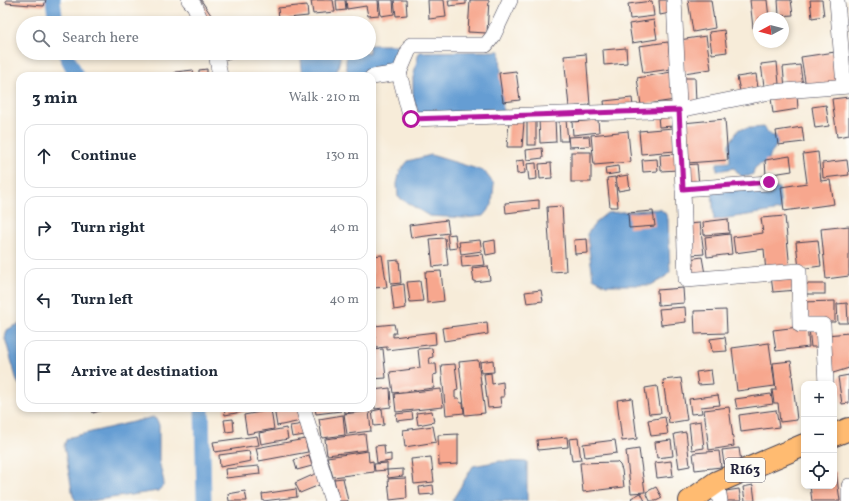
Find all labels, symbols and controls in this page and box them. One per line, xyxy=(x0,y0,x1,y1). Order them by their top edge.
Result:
north arrow xyxy=(753,12,789,48)
search box xyxy=(16,16,376,60)
icon: search xyxy=(30,27,52,49)
text: Search here xyxy=(62,28,139,49)
text: 3 min xyxy=(32,87,78,110)
text: Walk · 210 m xyxy=(289,89,360,107)
route start xyxy=(402,110,420,128)
icon: ahead xyxy=(33,145,55,167)
text: Continue xyxy=(71,146,136,167)
text: 130 m xyxy=(326,147,359,165)
route end xyxy=(760,173,778,191)
icon: right xyxy=(33,217,55,239)
text: Turn right xyxy=(71,218,145,239)
text: 40 m xyxy=(330,219,359,237)
icon: left xyxy=(33,289,55,311)
text: Turn left xyxy=(71,290,133,311)
text: 40 m xyxy=(330,291,359,309)
icon: arrive xyxy=(33,361,55,383)
text: Arrive at destination xyxy=(71,362,218,383)
map controls xyxy=(801,381,837,489)
button: + xyxy=(801,381,837,417)
button: − xyxy=(801,417,837,453)
button: locate xyxy=(801,453,837,489)
road number: R163 xyxy=(725,458,765,482)

